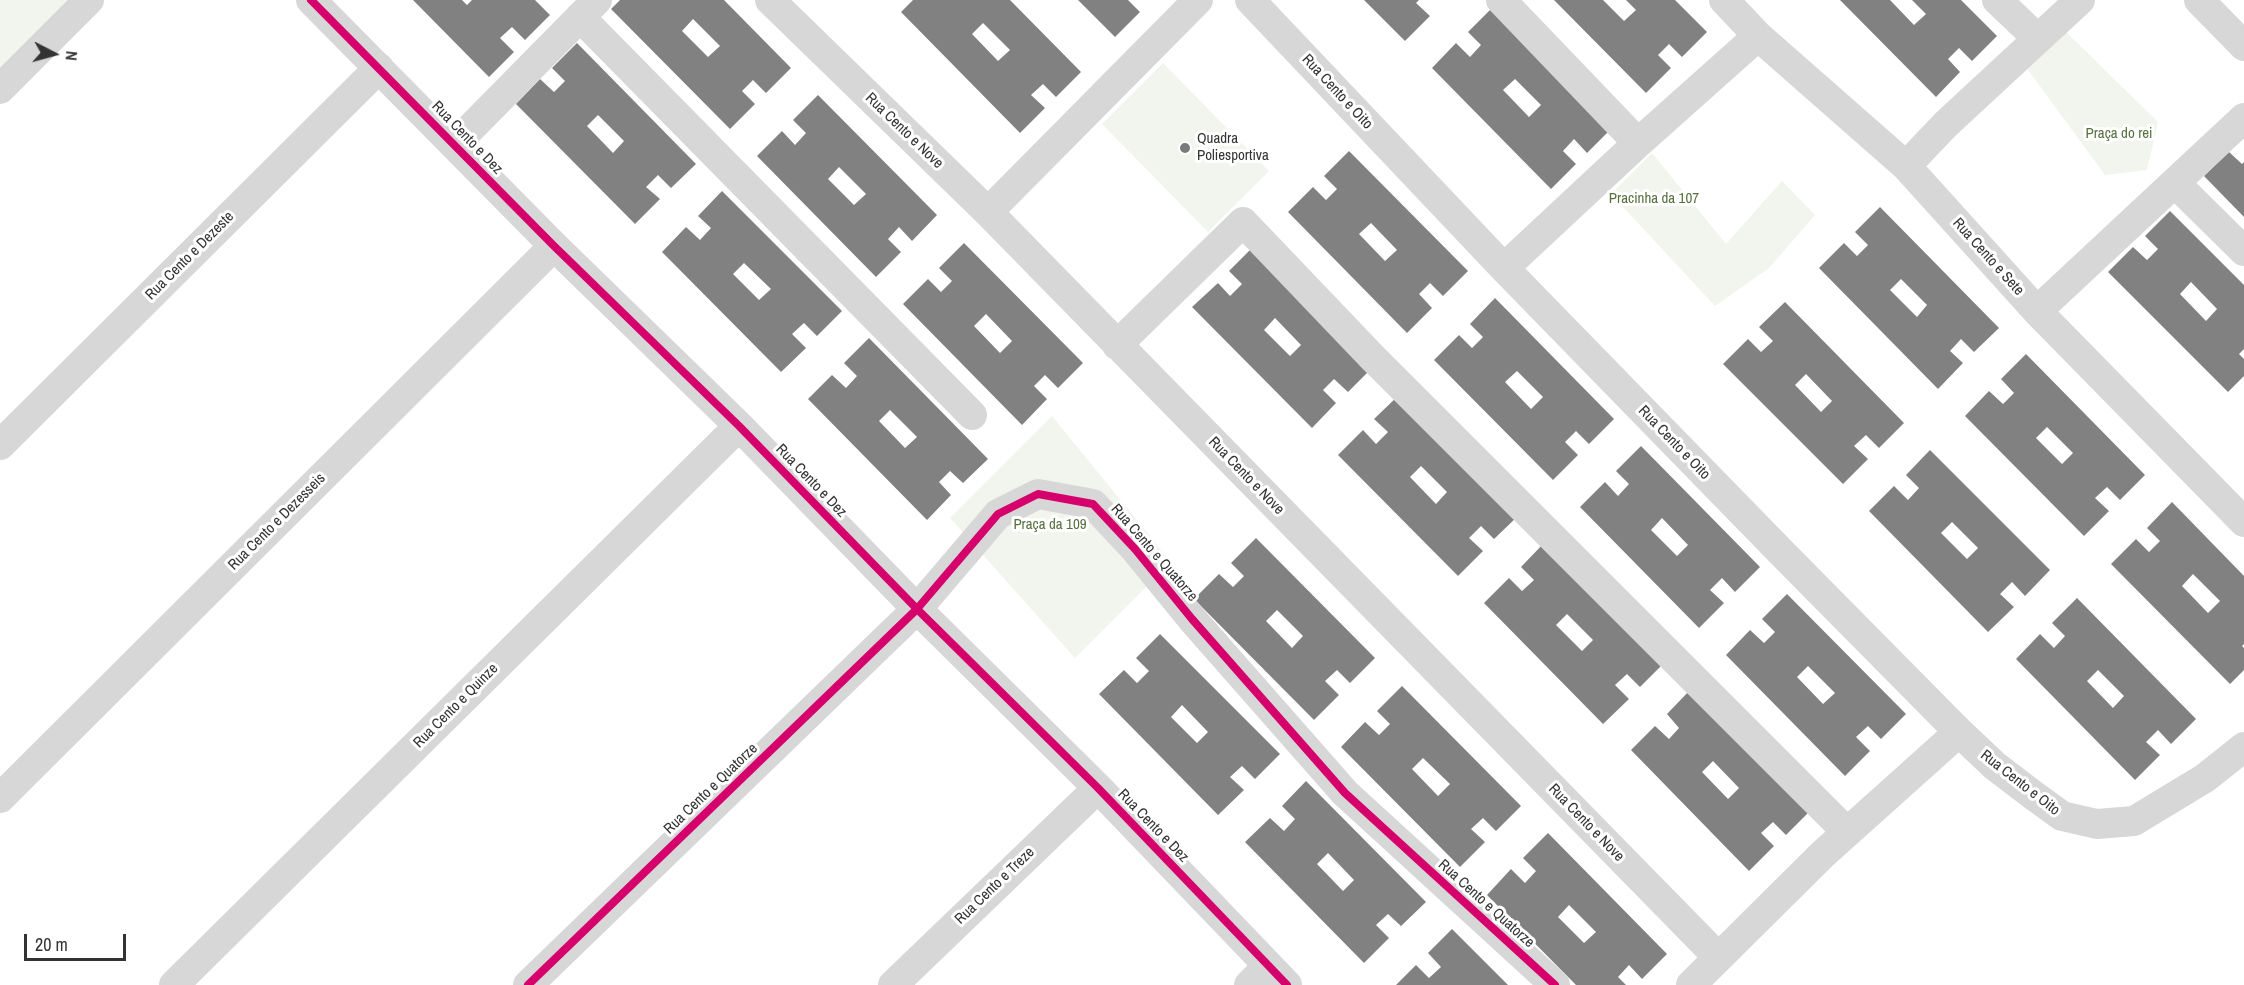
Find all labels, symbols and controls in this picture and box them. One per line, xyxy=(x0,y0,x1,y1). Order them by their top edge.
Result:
north arrow xyxy=(24,24,84,84)
text: N xyxy=(60,50,83,62)
street label: Rua Cento e Oito xyxy=(1298,51,1376,133)
street label: Rua Cento e Nove xyxy=(861,89,947,173)
street label: Rua Cento e Dez xyxy=(428,98,506,178)
park label: Praça do rei xyxy=(2085,125,2153,143)
place label: Quadra Poliesportiva xyxy=(1197,130,1269,165)
marker: Quadra Poliesportiva xyxy=(1178,141,1192,155)
park label: Pracinha da 107 xyxy=(1609,190,1699,208)
street label: Rua Cento e Dezeste xyxy=(142,208,238,304)
street label: Rua Cento e Sete xyxy=(1949,215,2027,299)
street label: Rua Cento e Oito xyxy=(1634,402,1714,484)
street label: Rua Cento e Nove xyxy=(1204,433,1288,519)
street label: Rua Cento e Dez xyxy=(772,441,850,521)
street label: Rua Cento e Dezesseis xyxy=(225,470,329,574)
street label: Rua Cento e Quatorze xyxy=(1107,501,1201,605)
park label: Praça da 109 xyxy=(1013,516,1087,534)
street label: Rua Cento e Quinze xyxy=(410,660,502,752)
street label: Rua Cento e Quatorze xyxy=(660,740,762,838)
street label: Rua Cento e Oito xyxy=(1977,746,2063,820)
street label: Rua Cento e Nove xyxy=(1544,780,1628,866)
street label: Rua Cento e Dez xyxy=(1114,786,1192,866)
street label: Rua Cento e Treze xyxy=(952,844,1038,928)
street label: Rua Cento e Quatorze xyxy=(1434,856,1538,952)
scale bar xyxy=(27,922,129,960)
text: 20 m xyxy=(35,932,68,957)

